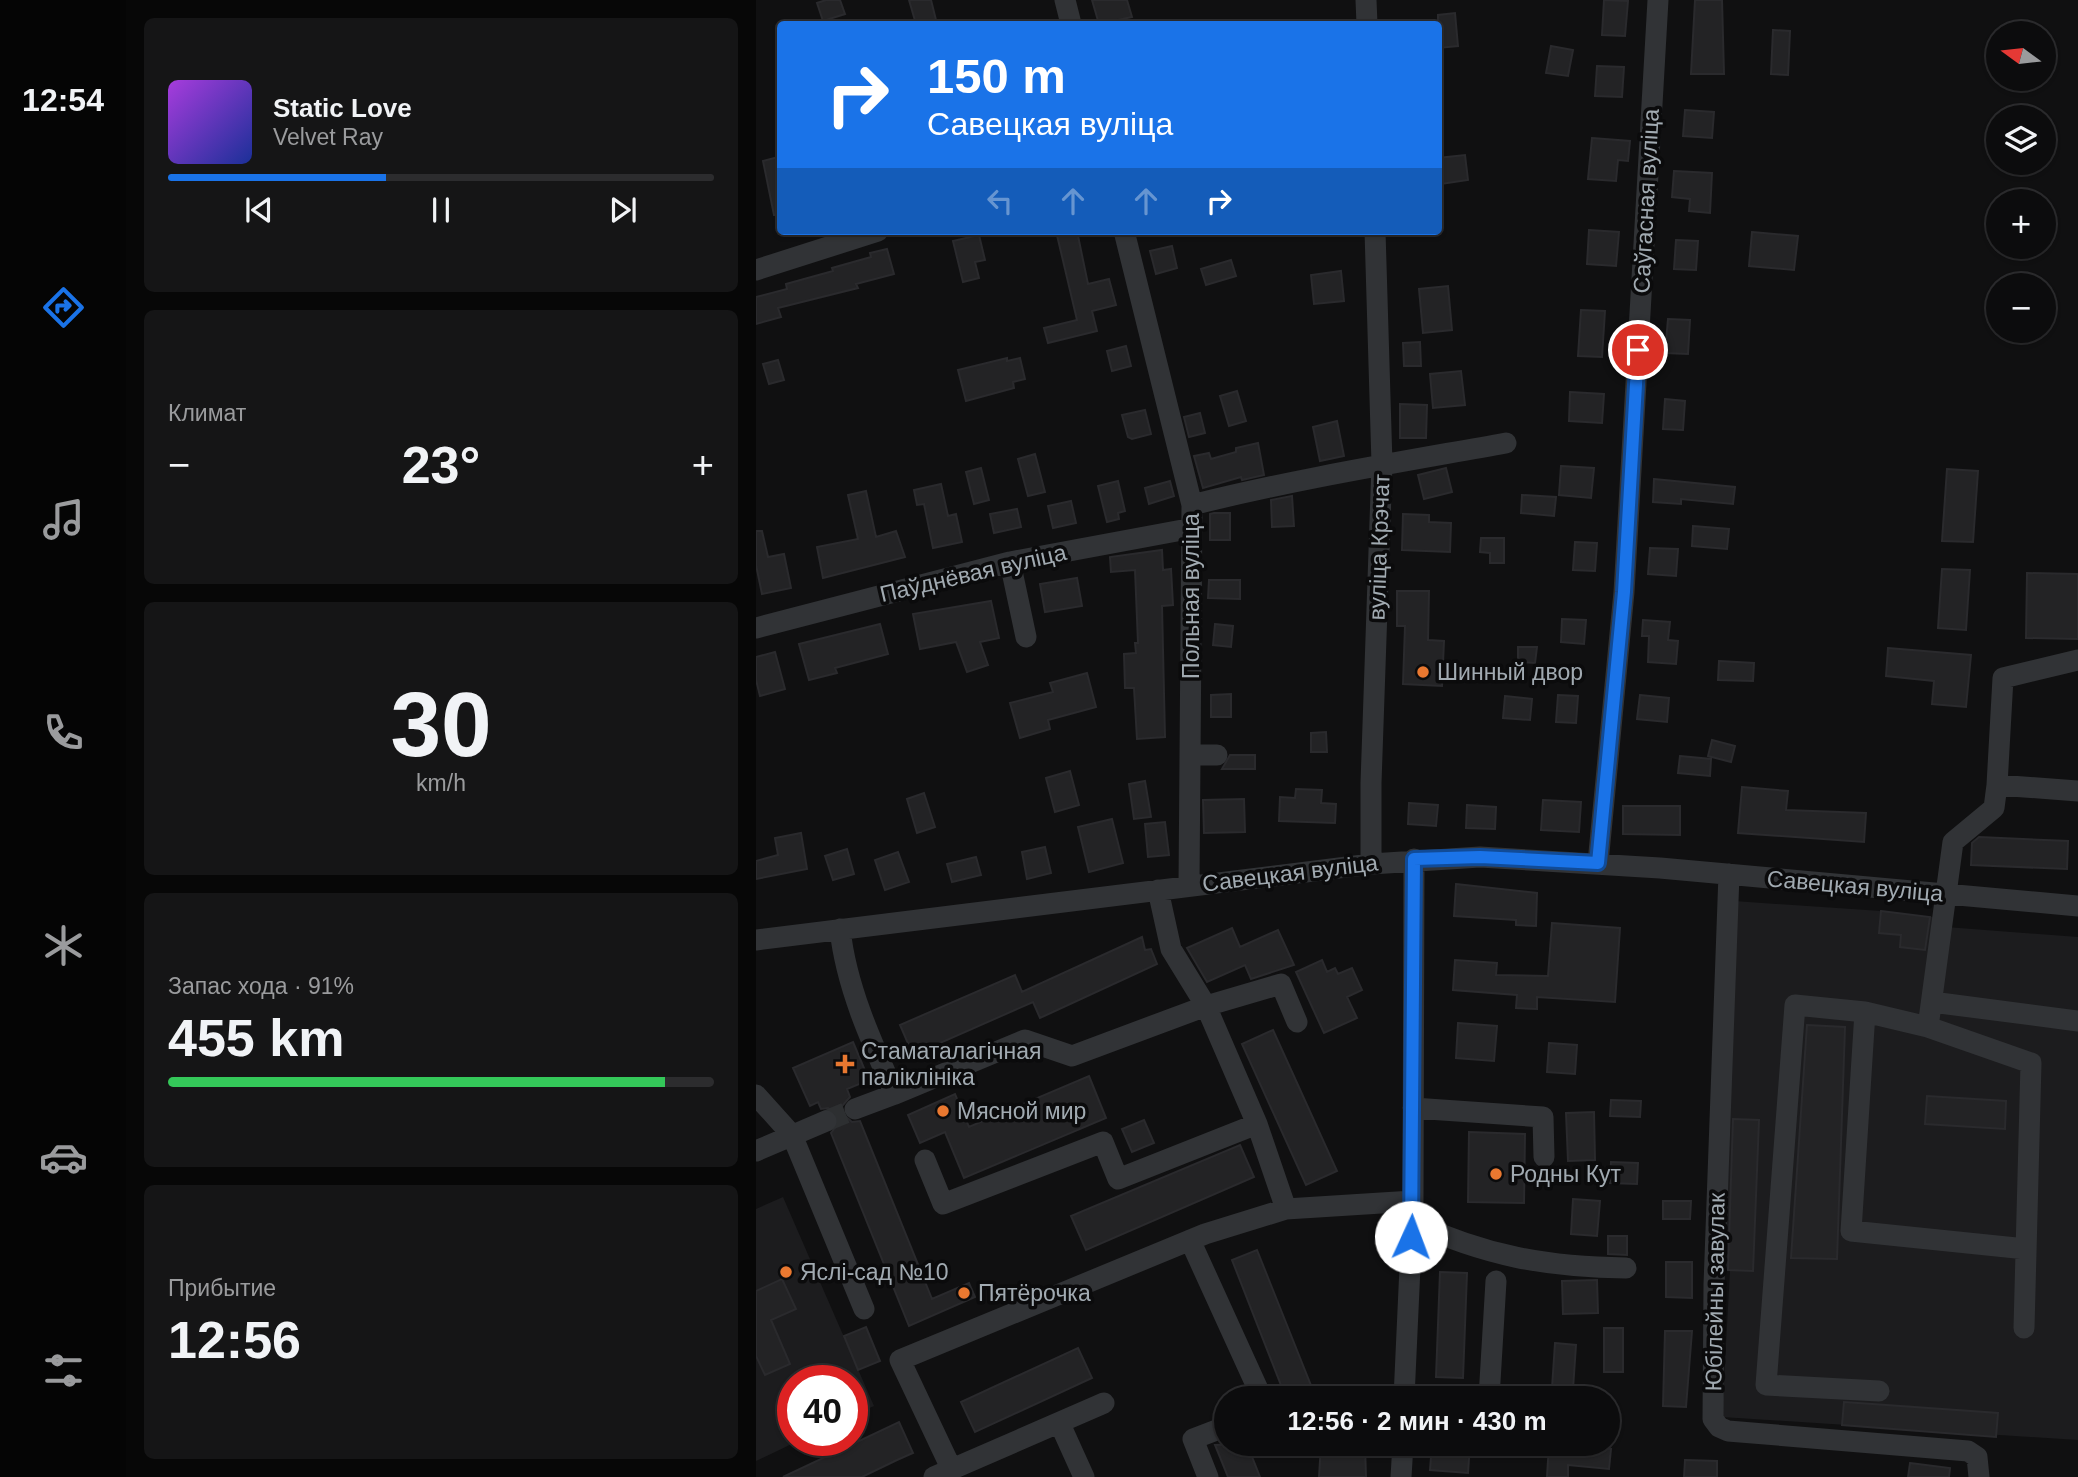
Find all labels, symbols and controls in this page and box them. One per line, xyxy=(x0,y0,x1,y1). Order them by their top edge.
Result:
north arrow xyxy=(1986,21,2056,91)
map controls xyxy=(1986,21,2056,343)
icon: right xyxy=(812,49,903,140)
text: 150 m xyxy=(927,49,1066,103)
text: 12:54 xyxy=(22,82,104,118)
text: Static Love xyxy=(273,93,412,123)
button: layers xyxy=(1986,105,2056,175)
text: Савецкая вуліца xyxy=(927,106,1173,142)
street label: Саўгасная вуліца xyxy=(1628,108,1664,294)
text: Velvet Ray xyxy=(273,124,383,150)
icon: left xyxy=(981,182,1019,220)
icon: ahead xyxy=(1054,182,1092,220)
icon: ahead xyxy=(1127,182,1165,220)
icon: right xyxy=(1200,182,1238,220)
button: + xyxy=(1986,189,2056,259)
icon: previous xyxy=(240,191,278,229)
icon: pause xyxy=(422,191,460,229)
icon: next xyxy=(604,191,642,229)
button: − xyxy=(1986,273,2056,343)
icon: directions xyxy=(39,283,88,332)
pin xyxy=(1608,320,1668,380)
icon: arrive xyxy=(1619,331,1657,369)
text: Климат xyxy=(168,400,246,426)
text: 23° xyxy=(402,436,480,494)
text: − xyxy=(168,444,190,486)
text: + xyxy=(692,444,714,486)
street label: вуліца Крэчат xyxy=(1363,473,1395,621)
icon: music xyxy=(39,495,88,544)
street label: Польная вуліца xyxy=(1178,513,1204,679)
street label: Паўднёвая вуліца xyxy=(877,539,1069,607)
place label: Шинный двор xyxy=(1437,659,1583,685)
marker: Шинный двор xyxy=(1415,664,1431,680)
text: 30 xyxy=(390,674,492,775)
icon: phone xyxy=(39,708,88,757)
text: km/h xyxy=(416,770,466,796)
street label: Савецкая вуліца xyxy=(1201,849,1380,897)
street label: Савецкая вуліца xyxy=(1766,865,1944,907)
icon: climate xyxy=(39,921,88,970)
text: Запас хода · 91% xyxy=(168,973,354,999)
text: 455 km xyxy=(168,1009,344,1067)
place label: Стаматалагічная паліклініка xyxy=(861,1038,1042,1090)
marker: Стаматалагічная паліклініка xyxy=(835,1054,855,1074)
place label: Мясной мир xyxy=(957,1098,1086,1124)
marker: Мясной мир xyxy=(935,1103,951,1119)
icon: car xyxy=(39,1133,88,1182)
place label: Родны Кут xyxy=(1510,1161,1622,1187)
marker: Родны Кут xyxy=(1488,1166,1504,1182)
street label: Юбілейны завулак xyxy=(1700,1192,1730,1391)
position arrow xyxy=(1374,1200,1448,1274)
place label: Яслі-сад №10 xyxy=(800,1259,949,1285)
marker: Яслі-сад №10 xyxy=(778,1264,794,1280)
text: Прибытие xyxy=(168,1275,276,1301)
place label: Пятёрочка xyxy=(978,1280,1091,1306)
marker: Пятёрочка xyxy=(956,1285,972,1301)
text: 12:56 xyxy=(168,1311,301,1369)
icon: filters xyxy=(39,1346,88,1395)
speed limit sign: 40 xyxy=(777,1365,868,1456)
text: 12:56 · 2 мин · 430 m xyxy=(1287,1406,1547,1436)

